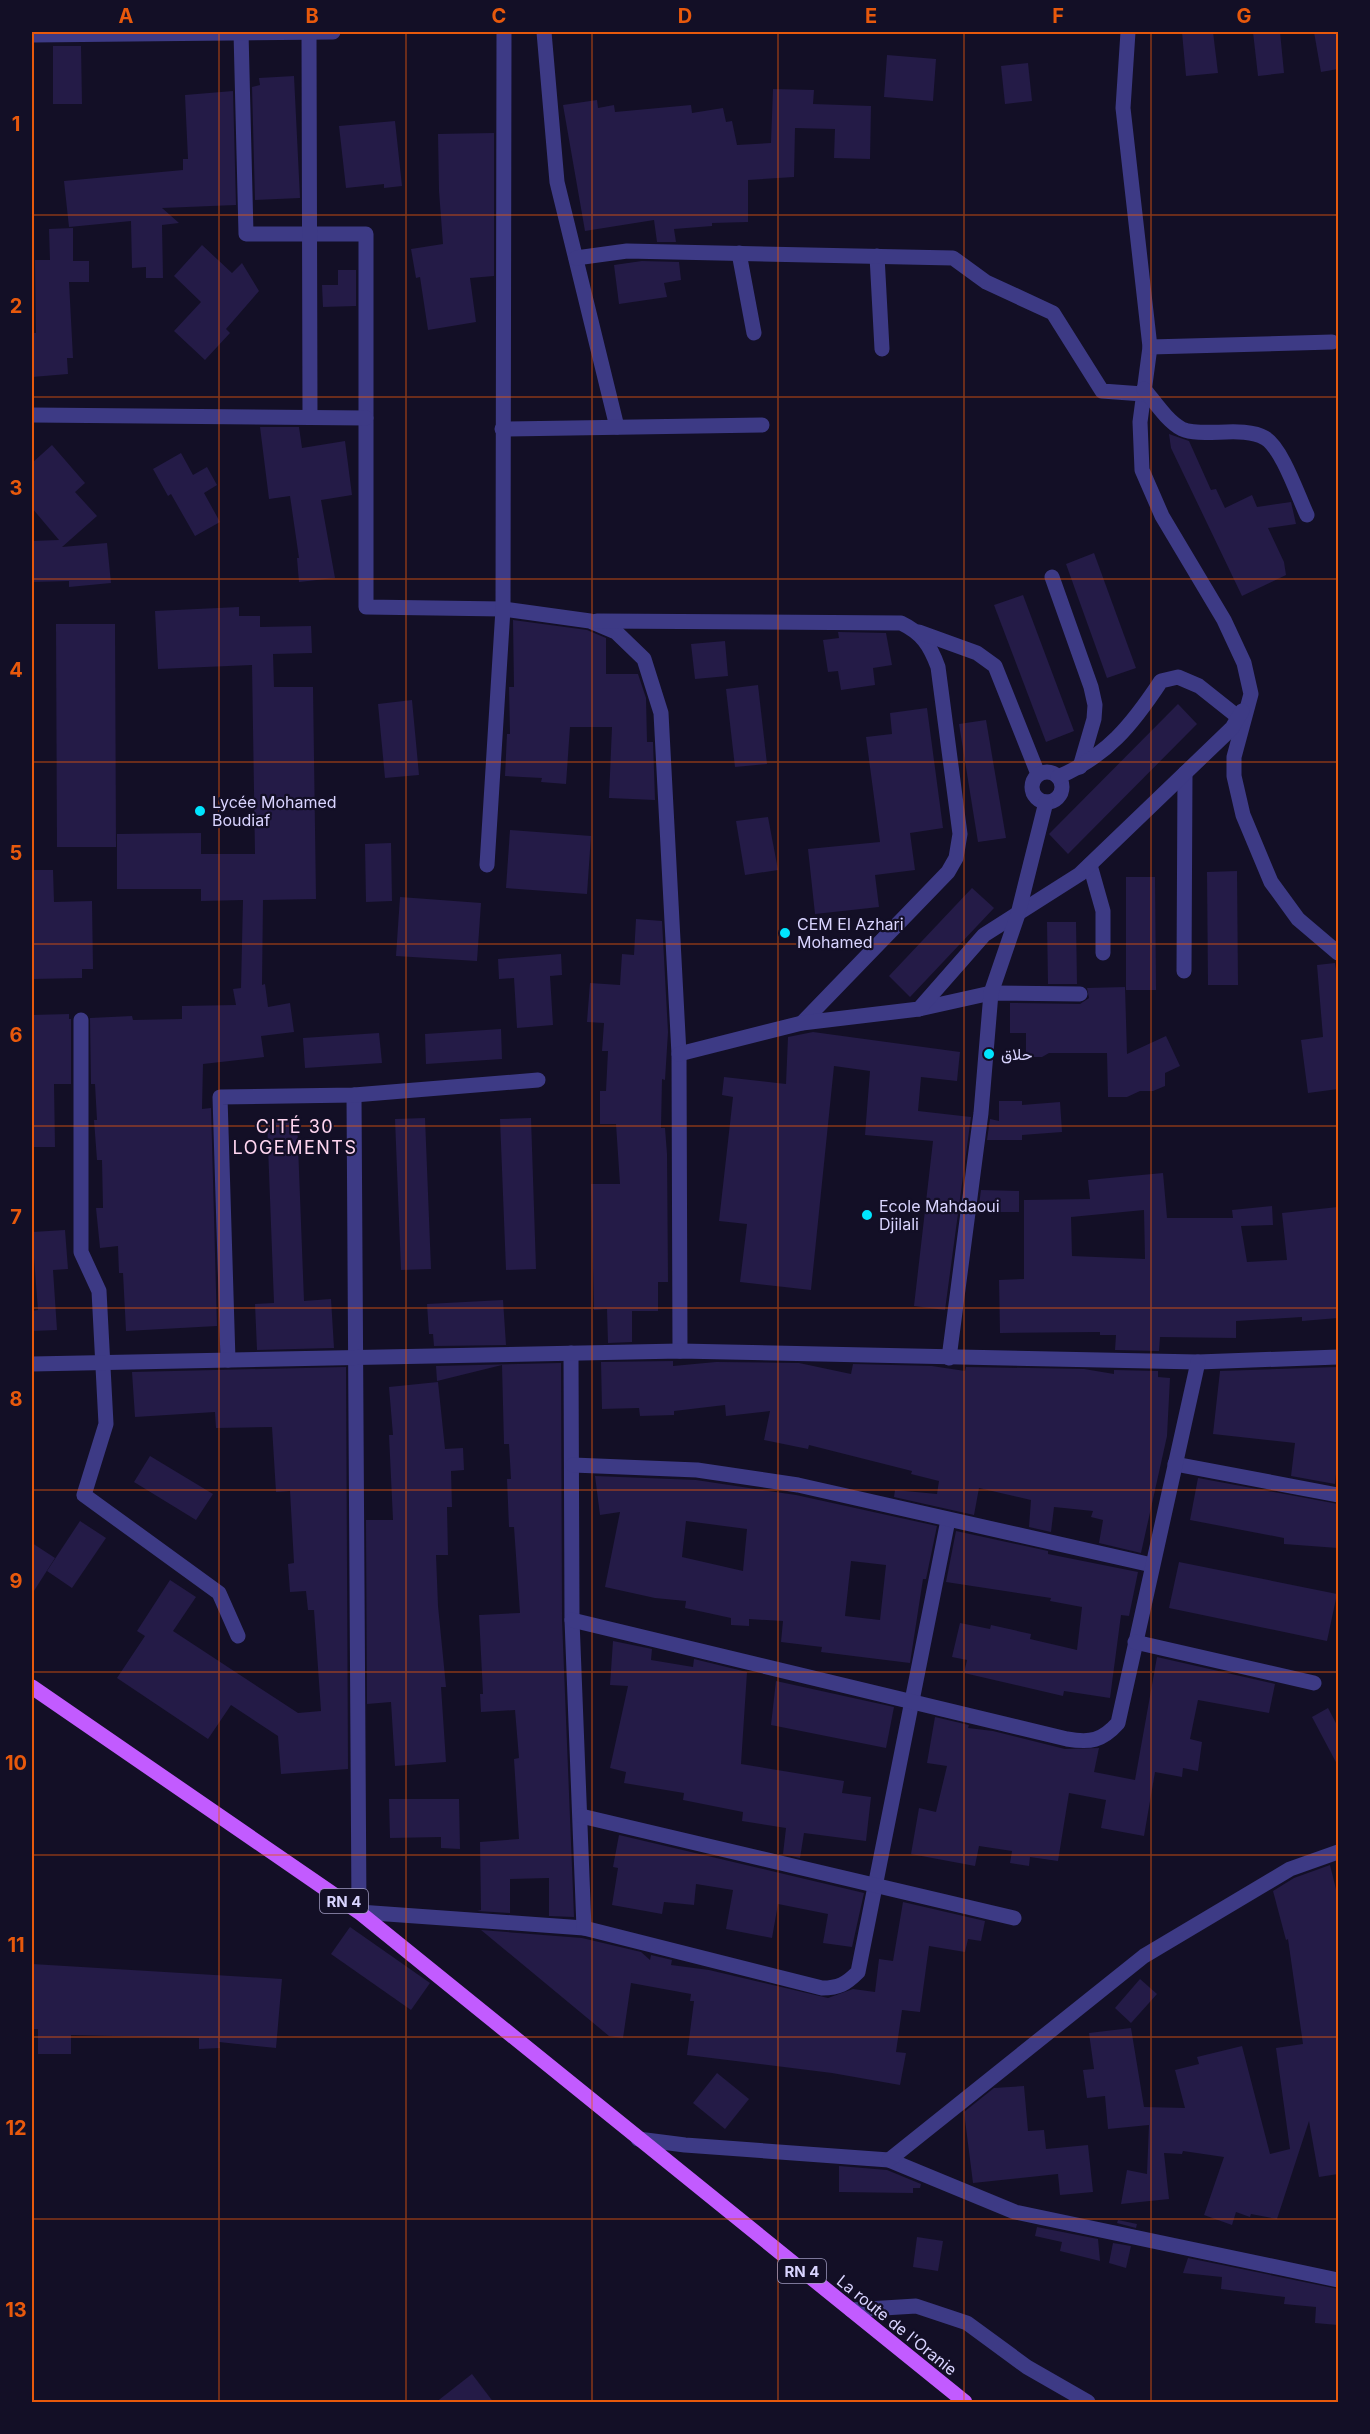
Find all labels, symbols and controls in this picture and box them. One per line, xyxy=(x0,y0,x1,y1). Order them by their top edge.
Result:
text: A xyxy=(119,4,134,28)
text: B xyxy=(305,4,319,28)
text: C xyxy=(492,4,506,28)
text: D xyxy=(678,4,692,28)
text: E xyxy=(865,4,877,28)
text: F xyxy=(1052,4,1064,28)
text: G xyxy=(1236,4,1252,28)
text: 1 xyxy=(12,112,20,136)
text: 2 xyxy=(10,294,22,318)
text: 3 xyxy=(10,476,22,500)
text: 4 xyxy=(9,658,23,682)
place label: Lycée Mohamed Boudiaf xyxy=(212,792,337,830)
marker: Lycée Mohamed Boudiaf xyxy=(193,804,207,818)
text: 5 xyxy=(10,841,22,865)
place label: CEM El Azhari Mohamed xyxy=(797,914,904,952)
marker: CEM El Azhari Mohamed xyxy=(778,926,792,940)
text: 6 xyxy=(10,1023,23,1047)
place label: حلاق xyxy=(1001,1044,1033,1064)
marker: حلاق xyxy=(982,1047,996,1061)
district label: CITÉ 30 LOGEMENTS xyxy=(233,1115,358,1158)
place label: Ecole Mahdaoui Djilali xyxy=(879,1196,1000,1234)
text: 7 xyxy=(10,1205,22,1229)
marker: Ecole Mahdaoui Djilali xyxy=(860,1208,874,1222)
text: 8 xyxy=(9,1387,23,1411)
text: 9 xyxy=(10,1569,23,1593)
text: 10 xyxy=(5,1751,27,1775)
road number: RN 4 xyxy=(320,1889,368,1913)
text: 11 xyxy=(7,1933,25,1957)
text: 12 xyxy=(5,2116,27,2140)
road number: RN 4 xyxy=(778,2259,826,2283)
street label: La route de l'Oranie xyxy=(833,2271,961,2379)
text: 13 xyxy=(5,2298,27,2322)

